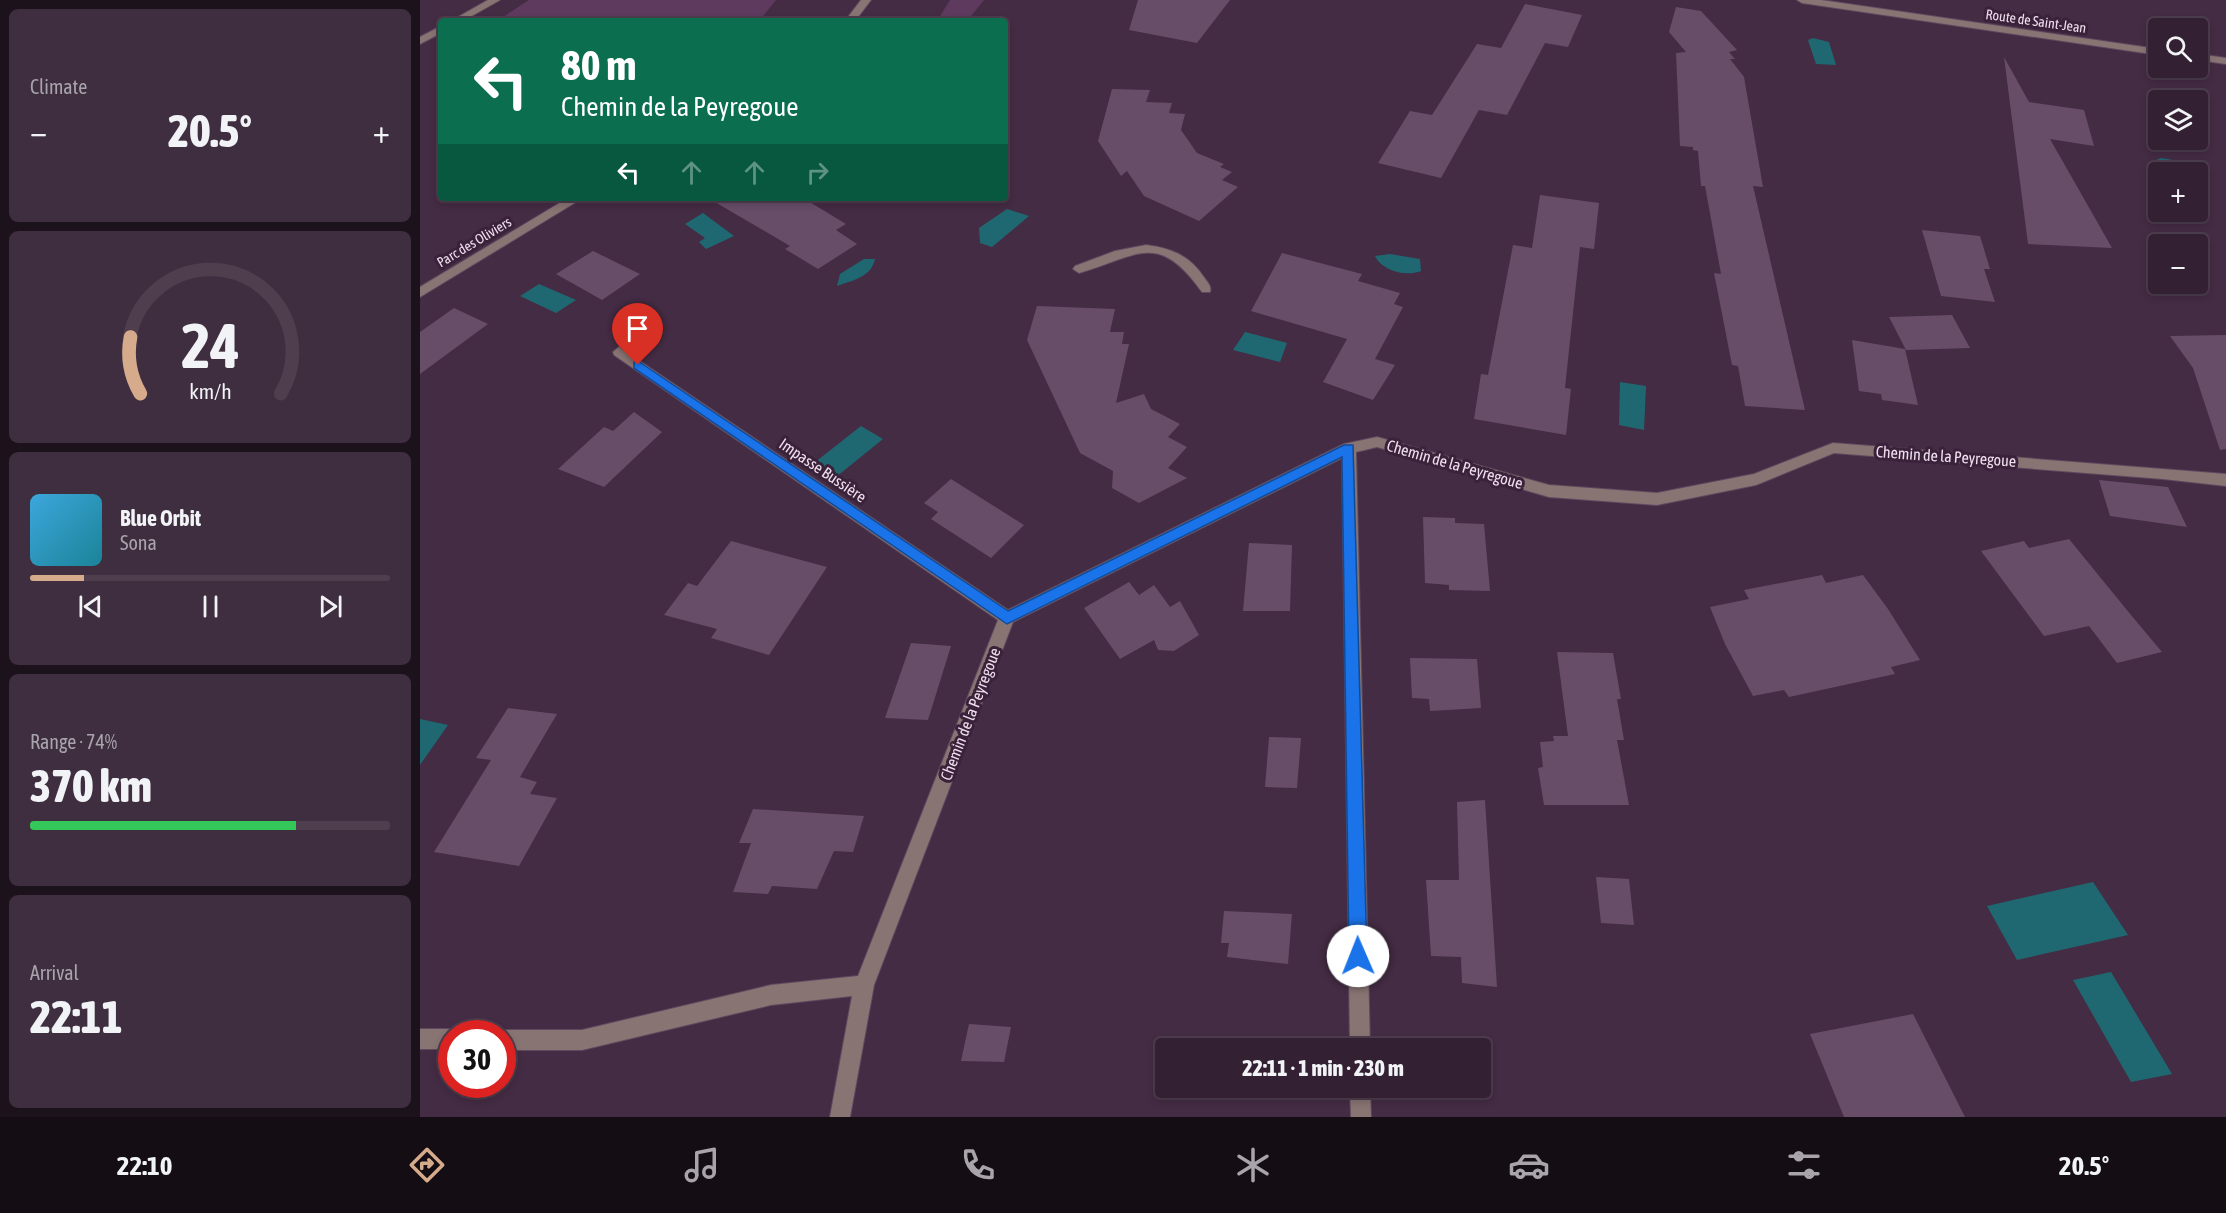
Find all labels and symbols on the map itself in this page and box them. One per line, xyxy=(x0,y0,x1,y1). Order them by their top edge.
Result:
street label: Route de Saint-Jean xyxy=(1985,6,2087,36)
street label: Parc des Oliviers xyxy=(434,214,514,270)
pin xyxy=(612,303,663,365)
street label: Impasse Bussière xyxy=(776,434,870,507)
street label: Chemin de la Peyregoue xyxy=(1385,436,1525,493)
street label: Chemin de la Peyregoue xyxy=(1875,442,2017,471)
street label: Chemin de la Peyregoue xyxy=(936,645,1005,783)
position arrow xyxy=(1326,924,1390,988)
speed limit sign: 30 xyxy=(438,1020,516,1098)

